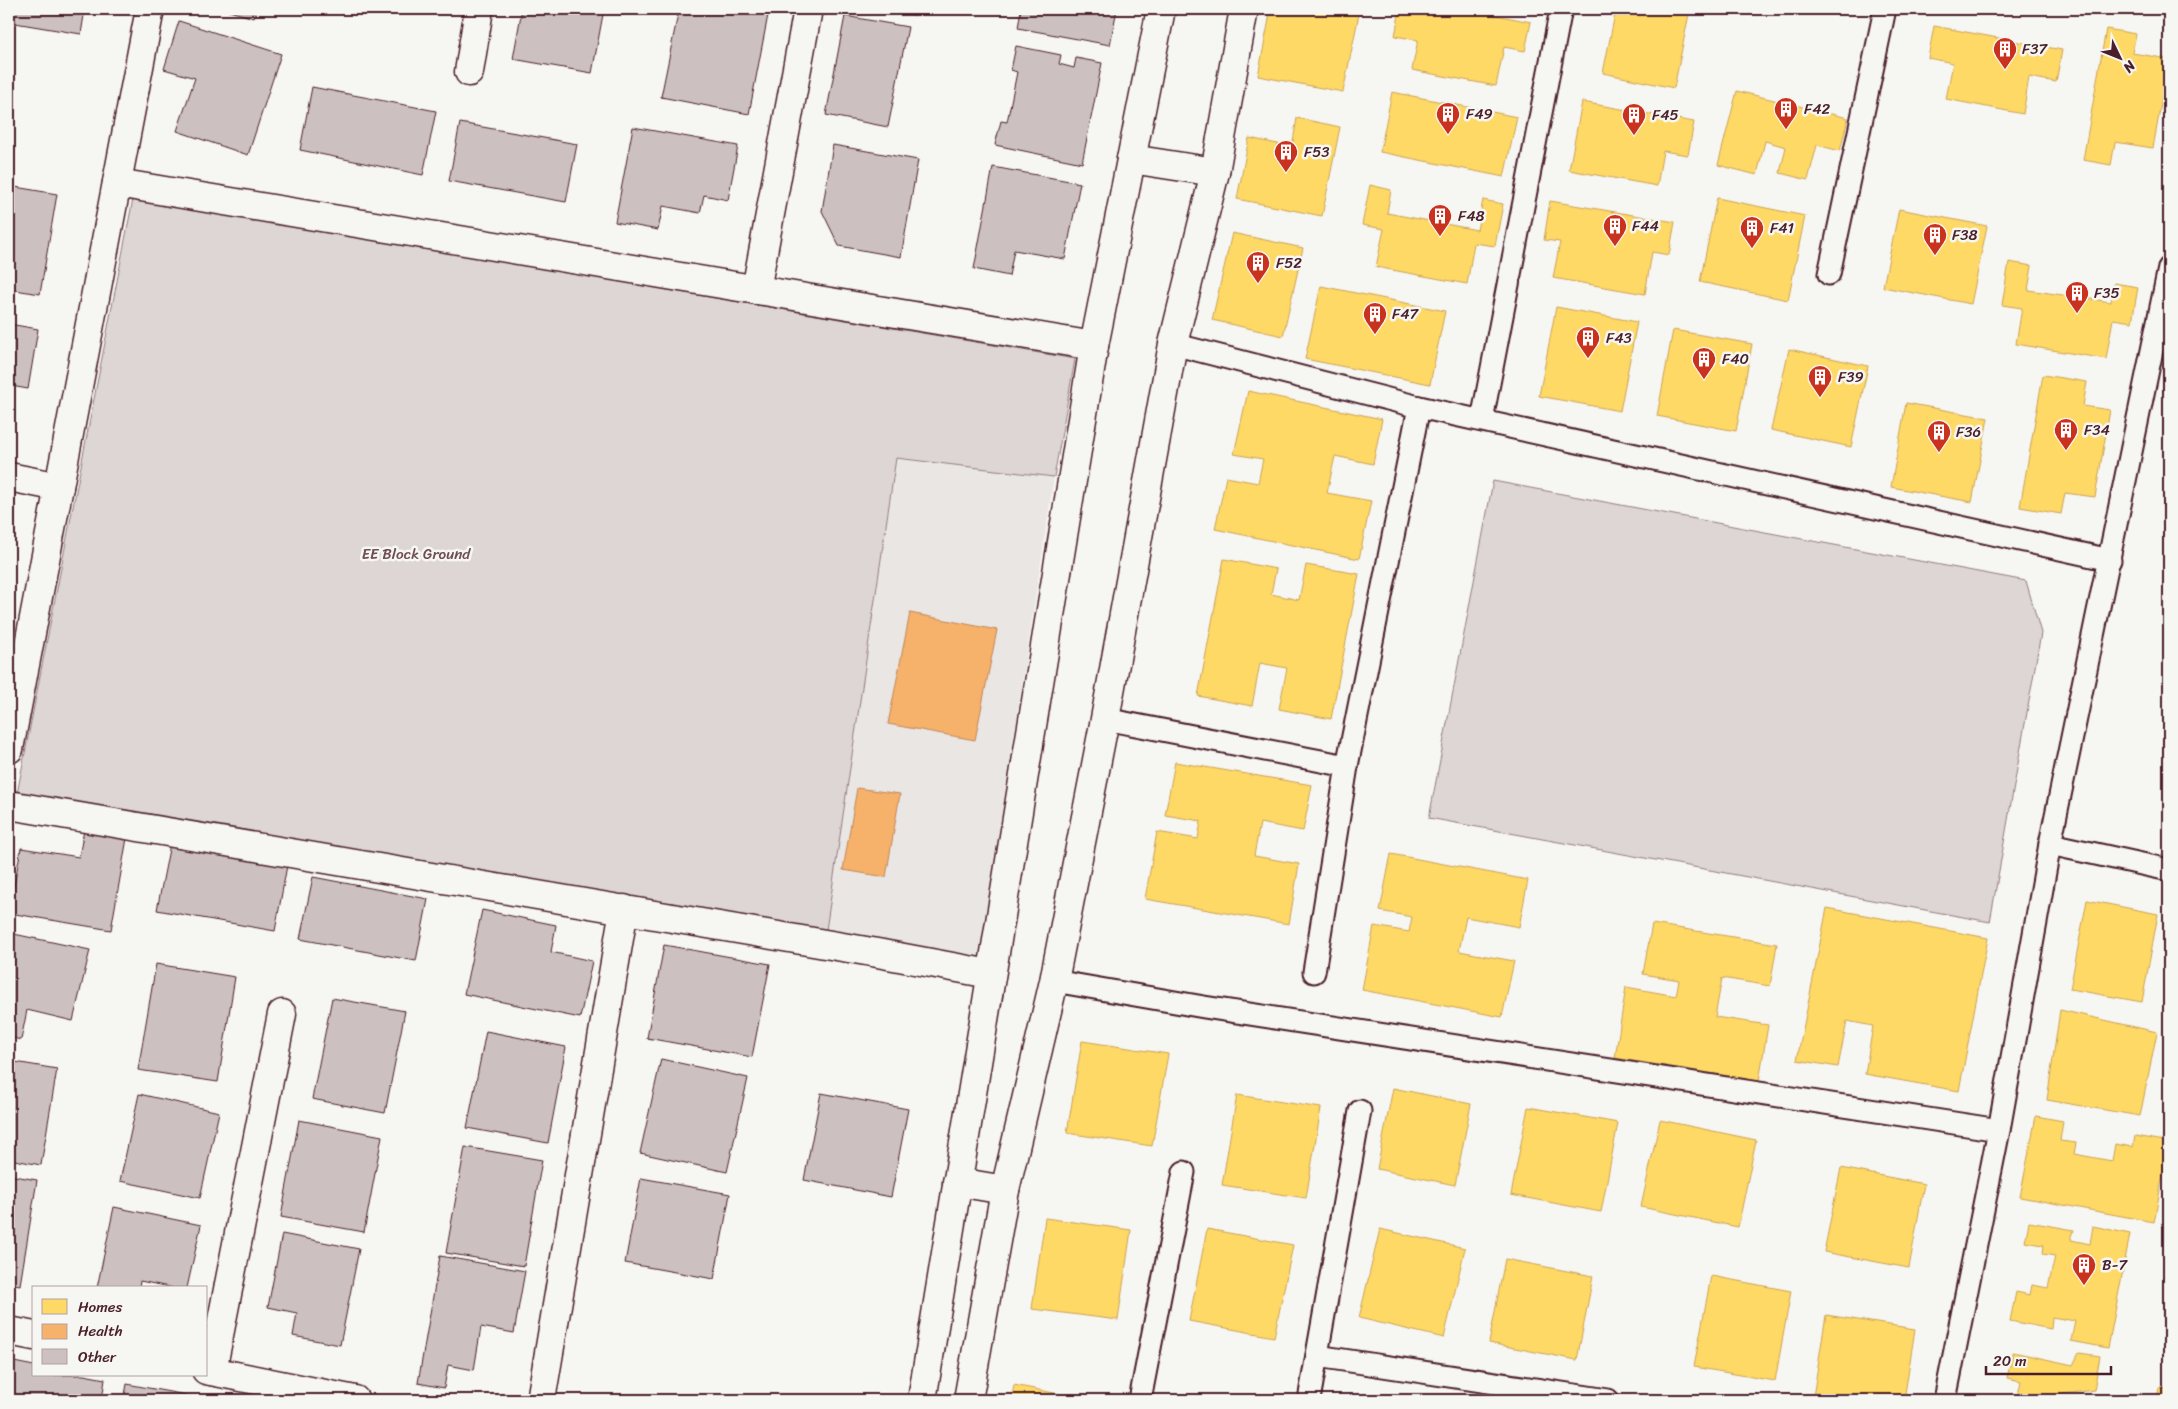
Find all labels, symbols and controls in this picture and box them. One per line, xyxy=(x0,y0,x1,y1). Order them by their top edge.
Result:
north arrow xyxy=(2096,32,2146,82)
building icon: F37 xyxy=(1992,36,2018,70)
place label: F37 xyxy=(2022,36,2048,62)
text: N xyxy=(2116,54,2142,79)
building icon: F42 xyxy=(1773,96,1799,130)
place label: F42 xyxy=(1804,96,1831,122)
building icon: F49 xyxy=(1435,101,1461,135)
place label: F49 xyxy=(1466,101,1493,127)
building icon: F45 xyxy=(1621,102,1647,136)
place label: F45 xyxy=(1652,102,1679,128)
building icon: F53 xyxy=(1273,139,1299,173)
place label: F53 xyxy=(1304,139,1330,165)
building icon: F48 xyxy=(1427,203,1453,237)
place label: F48 xyxy=(1458,203,1485,229)
building icon: F44 xyxy=(1602,213,1628,247)
place label: F44 xyxy=(1632,213,1659,239)
building icon: F41 xyxy=(1739,215,1765,249)
place label: F41 xyxy=(1770,215,1794,241)
building icon: F38 xyxy=(1922,222,1948,256)
place label: F38 xyxy=(1952,222,1977,248)
building icon: F52 xyxy=(1245,250,1271,284)
place label: F52 xyxy=(1276,250,1302,276)
building icon: F35 xyxy=(2064,280,2090,314)
place label: F35 xyxy=(2094,280,2120,306)
building icon: F47 xyxy=(1362,301,1388,335)
place label: F47 xyxy=(1392,301,1420,327)
building icon: F43 xyxy=(1575,325,1601,359)
place label: F43 xyxy=(1606,325,1632,351)
building icon: F40 xyxy=(1691,346,1717,380)
place label: F40 xyxy=(1722,346,1749,372)
building icon: F39 xyxy=(1807,364,1833,398)
place label: F39 xyxy=(1838,364,1864,390)
building icon: F34 xyxy=(2053,417,2079,451)
place label: F34 xyxy=(2084,417,2110,443)
building icon: F36 xyxy=(1926,419,1952,453)
place label: F36 xyxy=(1956,419,1981,445)
park label: EE Block Ground xyxy=(362,541,471,567)
building icon: B-7 xyxy=(2071,1252,2097,1286)
place label: B-7 xyxy=(2102,1252,2128,1278)
legend xyxy=(32,1286,208,1376)
text: Homes xyxy=(78,1294,122,1320)
text: Health xyxy=(78,1318,123,1344)
text: Other xyxy=(78,1344,117,1370)
scale bar xyxy=(1986,1344,2110,1376)
text: 20 m xyxy=(1993,1348,2027,1374)

